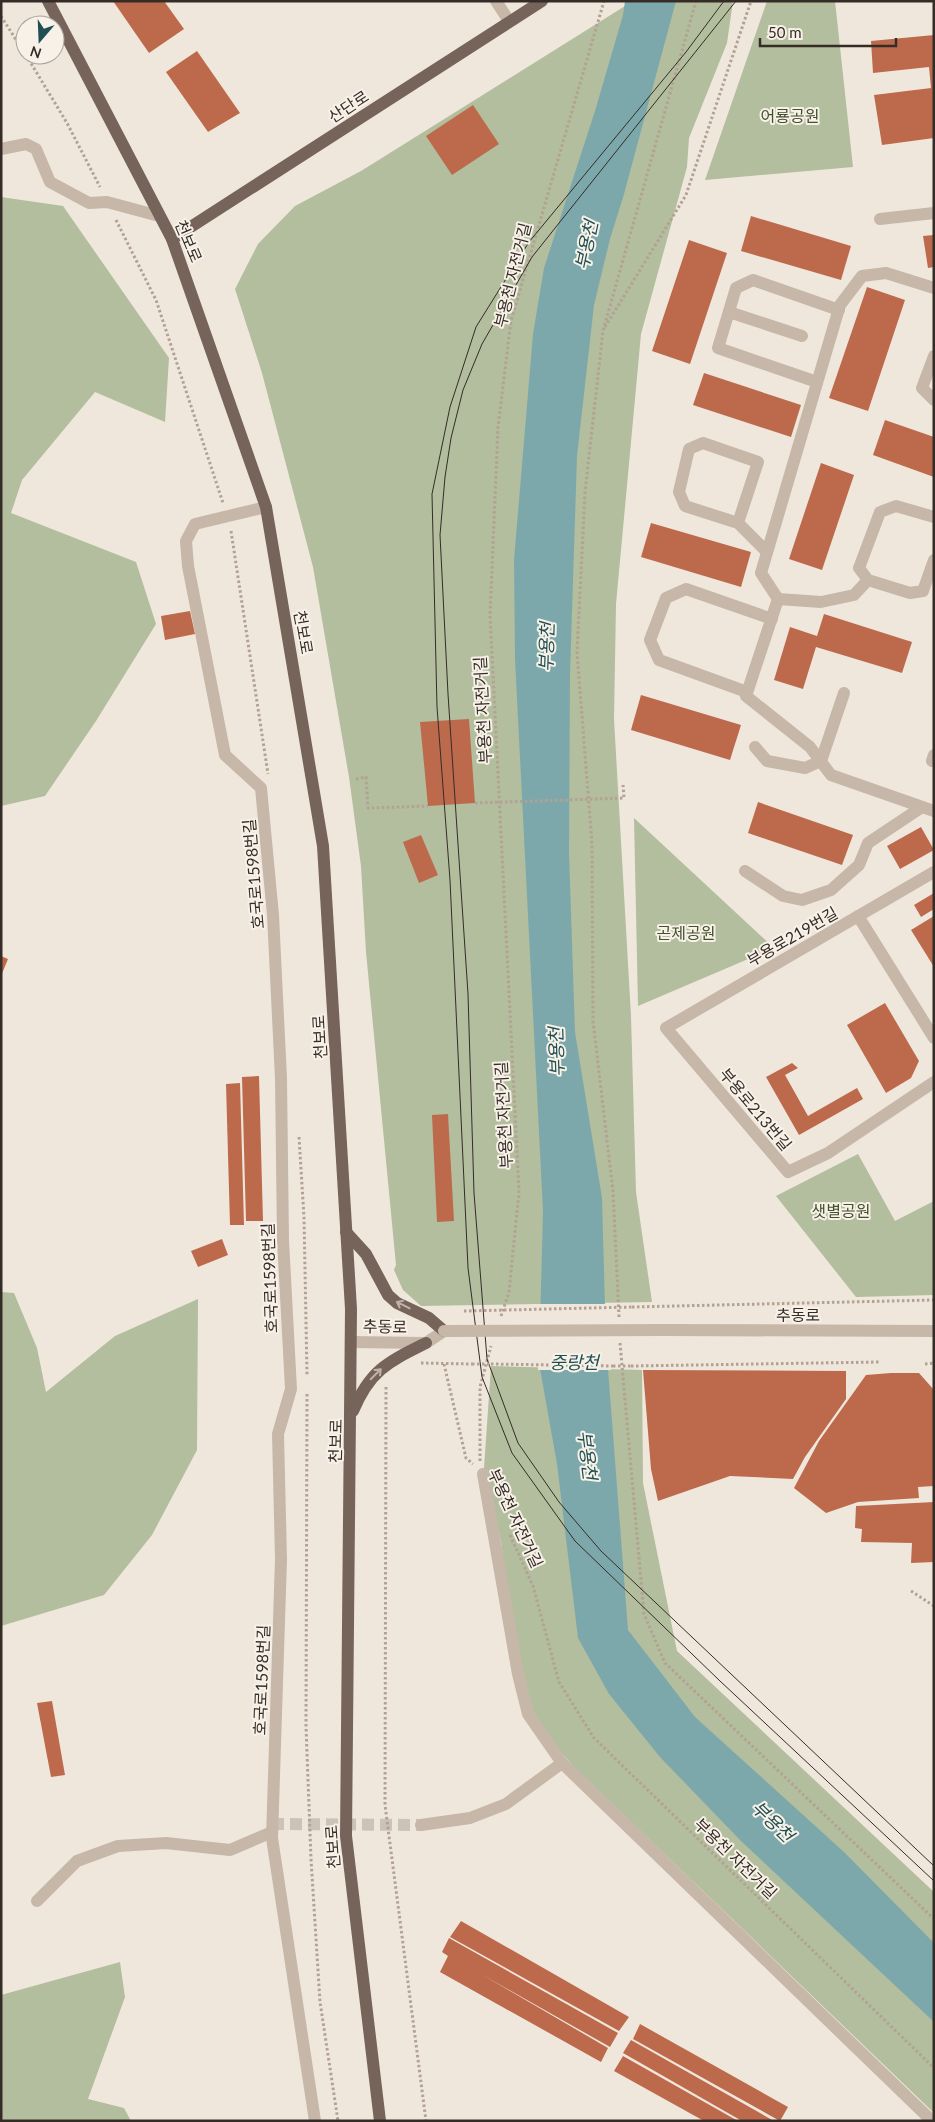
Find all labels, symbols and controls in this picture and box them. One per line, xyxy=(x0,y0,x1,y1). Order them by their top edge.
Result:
north arrow xyxy=(15,15,65,65)
scale bar xyxy=(760,15,896,47)
text: 50 m xyxy=(768,23,802,41)
text: N xyxy=(28,43,43,63)
street label: 산단로 xyxy=(324,86,372,126)
park label: 어룡공원 xyxy=(761,106,819,125)
water label: 부용천 xyxy=(570,216,602,272)
street label: 천보로 xyxy=(172,217,206,265)
street label: 부용천 자전거길 xyxy=(490,221,534,329)
street label: 천보로 xyxy=(291,609,317,656)
water label: 부용천 xyxy=(534,619,558,672)
street label: 부용천 자전거길 xyxy=(470,656,494,764)
street label: 호국로1598번길 xyxy=(239,818,267,930)
street label: 부용로219번길 xyxy=(743,902,841,970)
park label: 곤제공원 xyxy=(657,923,715,942)
street label: 천보로 xyxy=(308,1014,330,1060)
water label: 부용천 xyxy=(544,1024,568,1077)
street label: 부용천 자전거길 xyxy=(491,1061,515,1169)
street label: 부용로213번길 xyxy=(716,1064,796,1154)
park label: 샛별공원 xyxy=(812,1201,870,1220)
street label: 호국로1598번길 xyxy=(258,1222,280,1334)
one-way arrow xyxy=(396,1300,411,1309)
street label: 추동로 xyxy=(776,1305,820,1324)
street label: 추동로 xyxy=(363,1316,408,1336)
water label: 중랑천 xyxy=(549,1351,601,1373)
one-way arrow xyxy=(370,1368,382,1381)
street label: 천보로 xyxy=(325,1418,345,1463)
water label: 부용천 xyxy=(574,1429,602,1483)
street label: 부용천 자전거길 xyxy=(485,1465,547,1571)
street label: 호국로1598번길 xyxy=(250,1624,272,1736)
water label: 부용천 xyxy=(747,1796,800,1848)
street label: 부용천 자전거길 xyxy=(691,1814,781,1902)
street label: 천보로 xyxy=(321,1824,343,1870)

